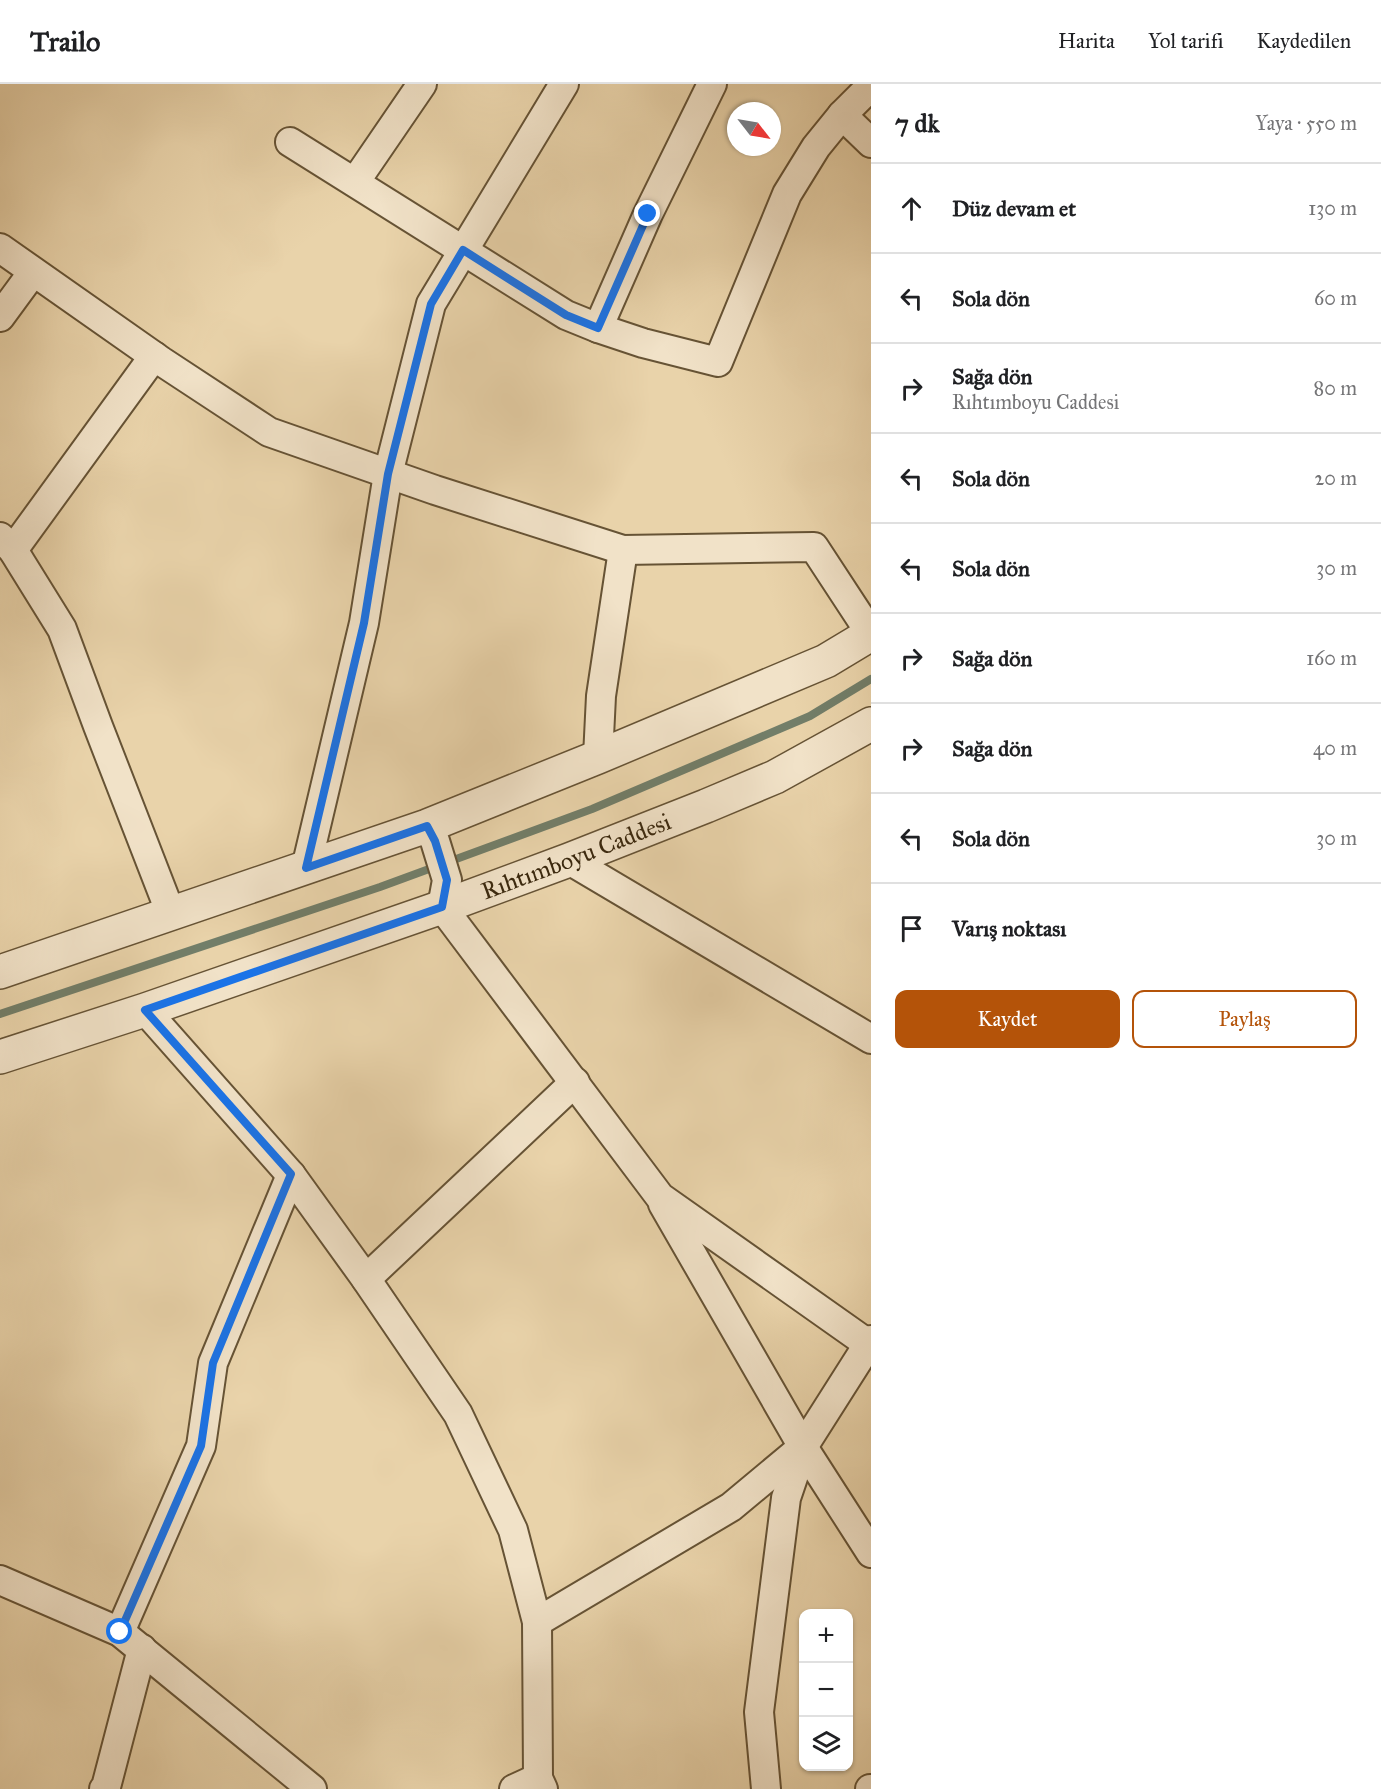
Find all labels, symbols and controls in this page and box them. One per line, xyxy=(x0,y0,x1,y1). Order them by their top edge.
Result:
text: Trailo xyxy=(30,24,100,59)
text: Harita xyxy=(1058,28,1115,54)
text: Yol tarifi xyxy=(1148,28,1224,54)
text: Kaydedilen xyxy=(1257,28,1351,54)
north arrow xyxy=(727,102,781,156)
text: 7 dk xyxy=(895,107,940,139)
text: Yaya · 550 m xyxy=(1255,111,1357,135)
icon: ahead xyxy=(895,192,928,225)
text: Düz devam et xyxy=(952,195,1076,222)
text: 130 m xyxy=(1308,196,1357,220)
route end xyxy=(634,200,660,226)
icon: left xyxy=(895,282,928,315)
text: Sola dön xyxy=(952,285,1030,312)
text: 60 m xyxy=(1314,286,1357,310)
text: Sağa dön xyxy=(952,363,1032,390)
icon: right xyxy=(895,372,928,405)
text: 80 m xyxy=(1314,376,1357,400)
text: Rıhtımboyu Caddesi xyxy=(952,390,1119,414)
icon: left xyxy=(895,462,928,495)
text: Sola dön xyxy=(952,465,1030,492)
text: 20 m xyxy=(1314,466,1357,490)
icon: left xyxy=(895,552,928,585)
text: Sola dön xyxy=(952,555,1030,582)
text: 30 m xyxy=(1316,556,1357,580)
icon: right xyxy=(895,642,928,675)
text: Sağa dön xyxy=(952,645,1032,672)
text: 160 m xyxy=(1306,646,1357,670)
icon: right xyxy=(895,732,928,765)
text: Sağa dön xyxy=(952,735,1032,762)
text: 40 m xyxy=(1313,736,1357,760)
street label: Rıhtımboyu Caddesi xyxy=(477,806,676,906)
icon: left xyxy=(895,822,928,855)
text: Sola dön xyxy=(952,825,1030,852)
text: 30 m xyxy=(1316,826,1357,850)
icon: arrive xyxy=(895,912,928,945)
text: Varış noktası xyxy=(952,915,1066,942)
button: Kaydet xyxy=(895,990,1120,1048)
button: Paylaş xyxy=(1132,990,1357,1048)
map controls xyxy=(799,1609,853,1771)
button: + xyxy=(799,1609,853,1663)
route start xyxy=(106,1618,132,1644)
button: − xyxy=(799,1663,853,1717)
button: layers xyxy=(799,1717,853,1771)

